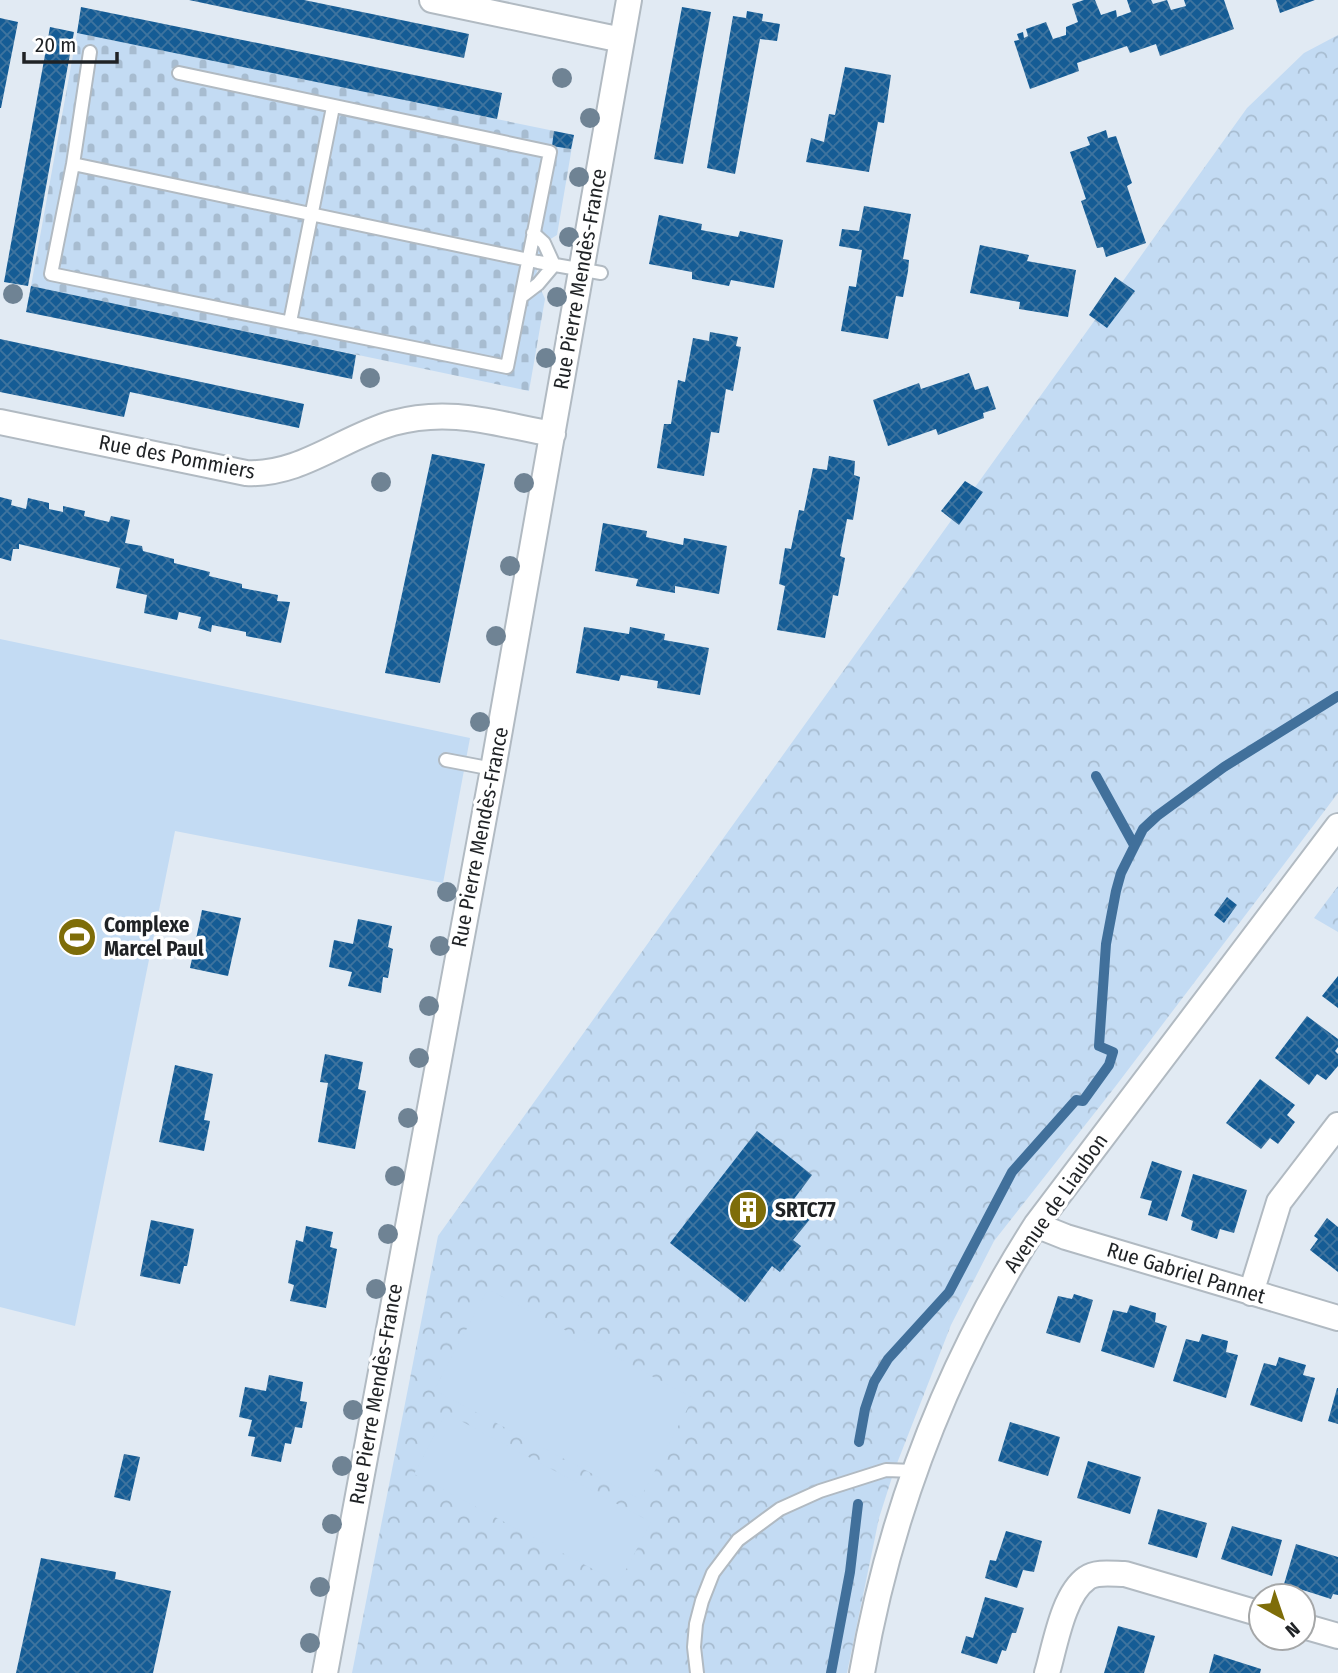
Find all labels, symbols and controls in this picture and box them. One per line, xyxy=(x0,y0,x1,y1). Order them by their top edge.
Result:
scale bar xyxy=(24,21,117,65)
text: 20 m xyxy=(35,32,76,58)
street label: Rue Pierre Mendès-France xyxy=(548,167,612,391)
street label: Rue des Pommiers xyxy=(97,429,257,485)
street label: Rue Pierre Mendès-France xyxy=(446,725,514,949)
place label: Complexe Marcel Paul xyxy=(104,912,204,962)
sports icon: Complexe Marcel Paul xyxy=(56,916,98,958)
street label: Avenue de Liaubon xyxy=(998,1128,1114,1278)
building icon: SRTC77 xyxy=(727,1189,769,1231)
place label: SRTC77 xyxy=(775,1197,836,1223)
street label: Rue Gabriel Pannet xyxy=(1104,1237,1268,1309)
street label: Rue Pierre Mendès-France xyxy=(344,1282,408,1506)
north arrow xyxy=(1247,1582,1317,1652)
text: N xyxy=(1281,1617,1304,1642)

